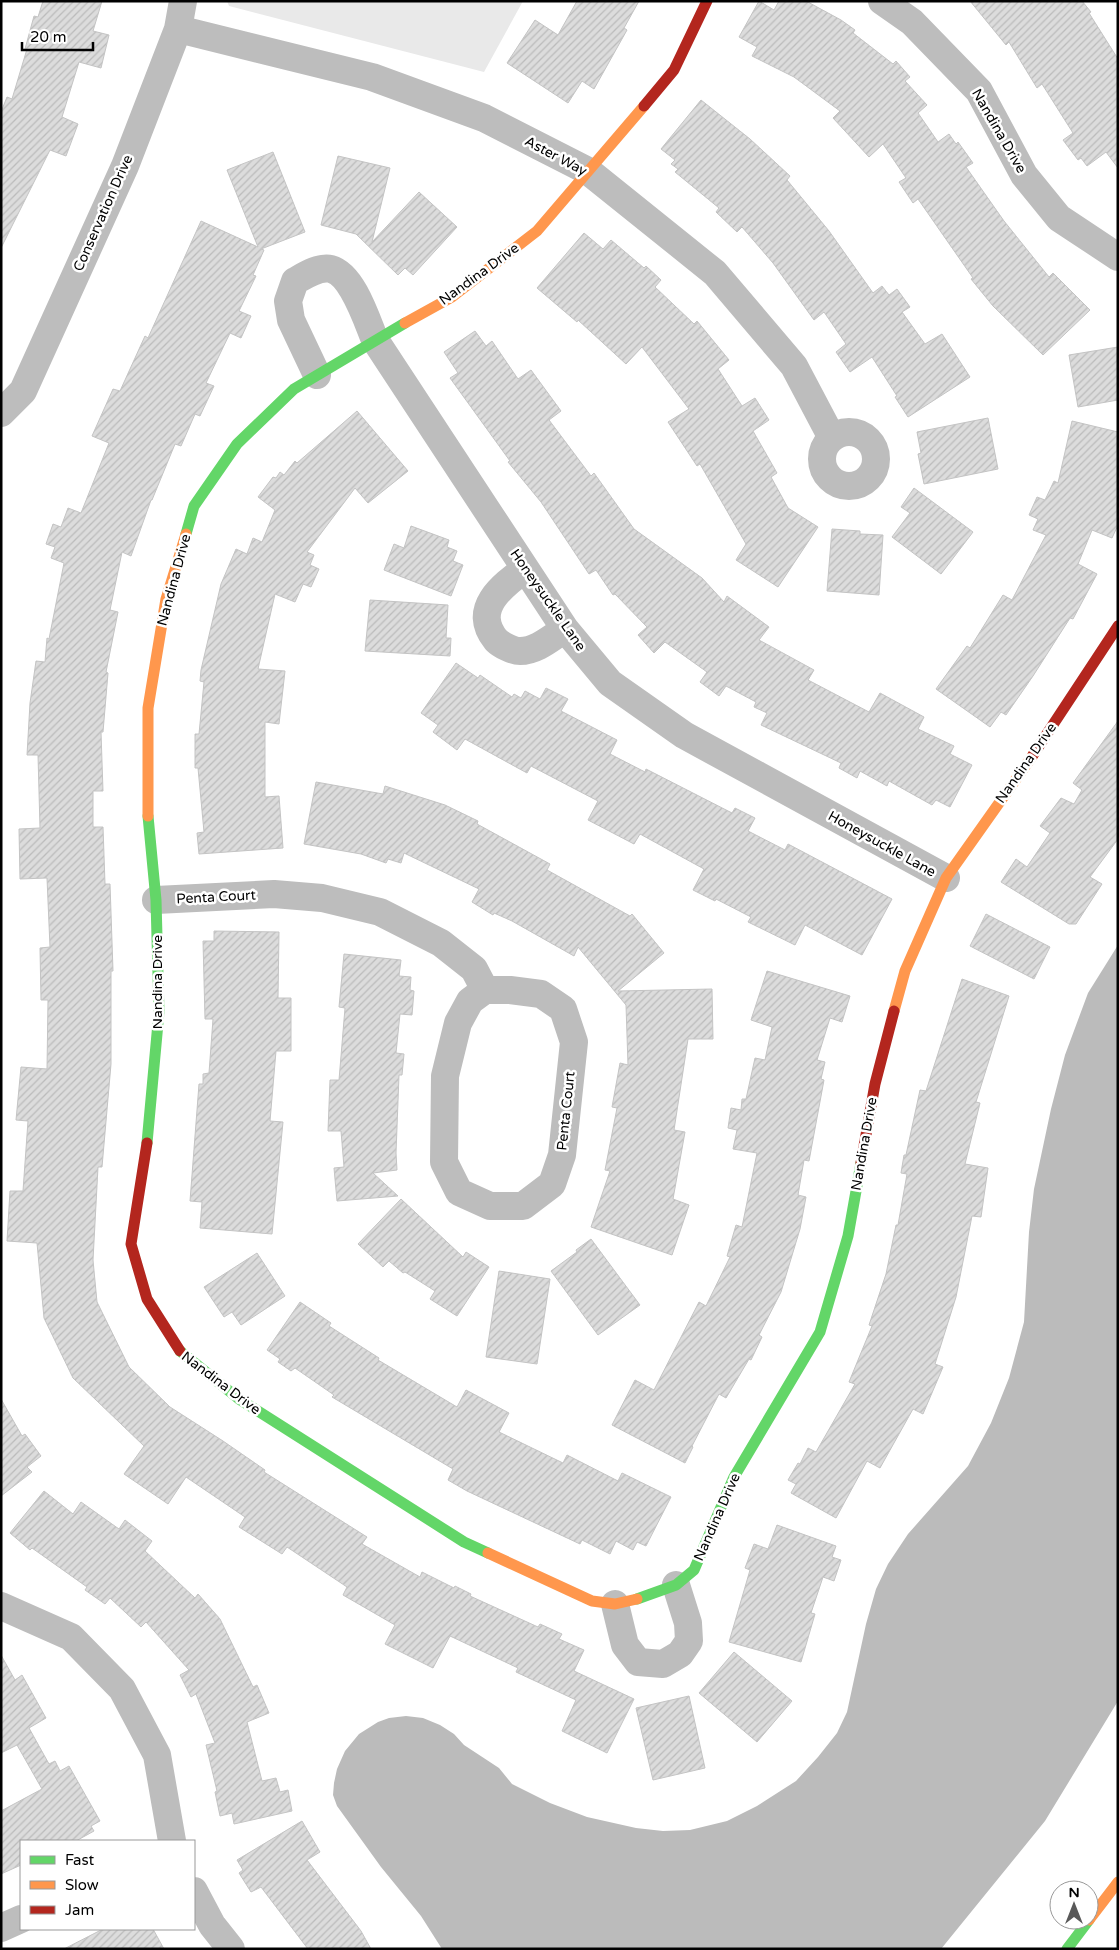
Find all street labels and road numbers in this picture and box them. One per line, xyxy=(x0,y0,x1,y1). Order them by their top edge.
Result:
street label: Nandina Drive xyxy=(968,86,1030,176)
street label: Aster Way xyxy=(522,132,590,180)
street label: Conservation Drive xyxy=(70,152,136,274)
street label: Nandina Drive xyxy=(436,239,522,309)
street label: Nandina Drive xyxy=(154,532,194,628)
street label: Honeysuckle Lane xyxy=(506,546,590,654)
street label: Nandina Drive xyxy=(992,719,1060,807)
street label: Honeysuckle Lane xyxy=(825,807,939,881)
street label: Penta Court xyxy=(176,886,257,908)
street label: Nandina Drive xyxy=(149,935,166,1029)
street label: Penta Court xyxy=(553,1070,579,1151)
street label: Nandina Drive xyxy=(847,1096,881,1192)
street label: Nandina Drive xyxy=(178,1348,264,1418)
street label: Nandina Drive xyxy=(690,1470,744,1564)

